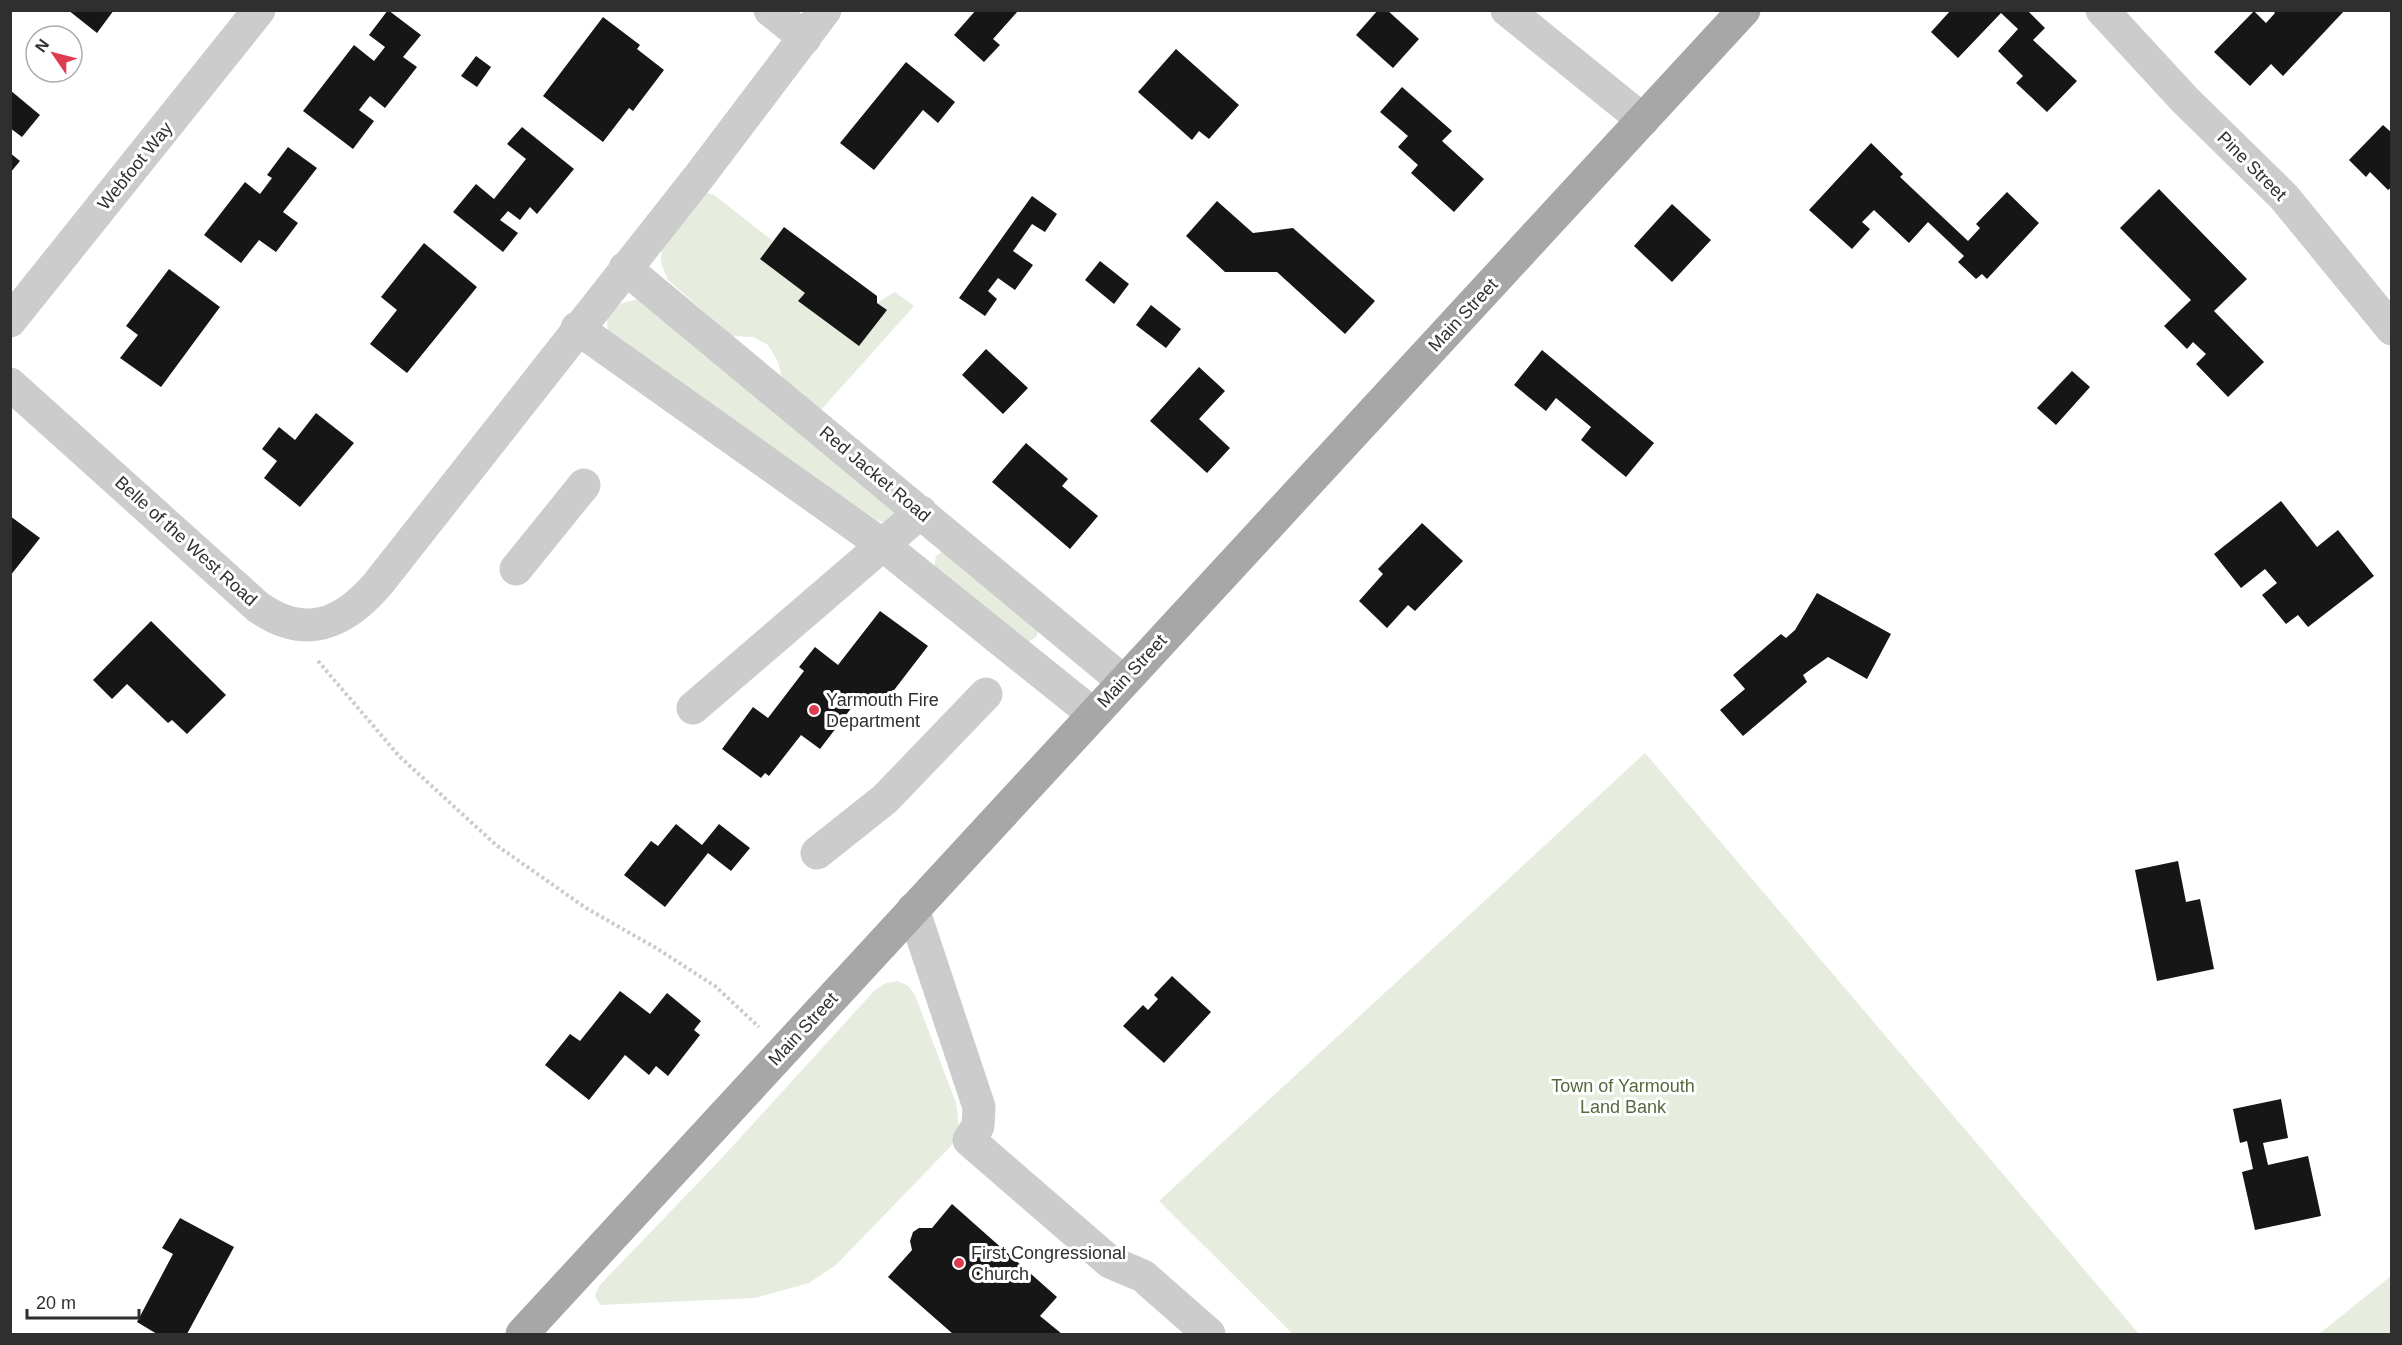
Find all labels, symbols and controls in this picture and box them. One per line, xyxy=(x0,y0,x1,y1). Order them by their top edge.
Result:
north arrow xyxy=(24,24,84,84)
text: N xyxy=(32,36,52,55)
street label: Webfoot Way xyxy=(94,118,176,214)
street label: Pine Street xyxy=(2213,127,2291,205)
street label: Main Street xyxy=(1424,275,1502,355)
street label: Red Jacket Road xyxy=(816,422,934,526)
street label: Belle of the West Road xyxy=(111,472,261,610)
street label: Main Street xyxy=(1093,631,1171,711)
place label: Yarmouth Fire Department xyxy=(826,690,939,731)
marker: Yarmouth Fire Department xyxy=(807,703,821,717)
street label: Main Street xyxy=(764,989,842,1069)
park label: Town of Yarmouth Land Bank xyxy=(1551,1076,1695,1117)
place label: First Congressional Church xyxy=(971,1243,1126,1284)
marker: First Congressional Church xyxy=(952,1256,966,1270)
scale bar xyxy=(27,1282,140,1320)
text: 20 m xyxy=(36,1293,76,1313)

